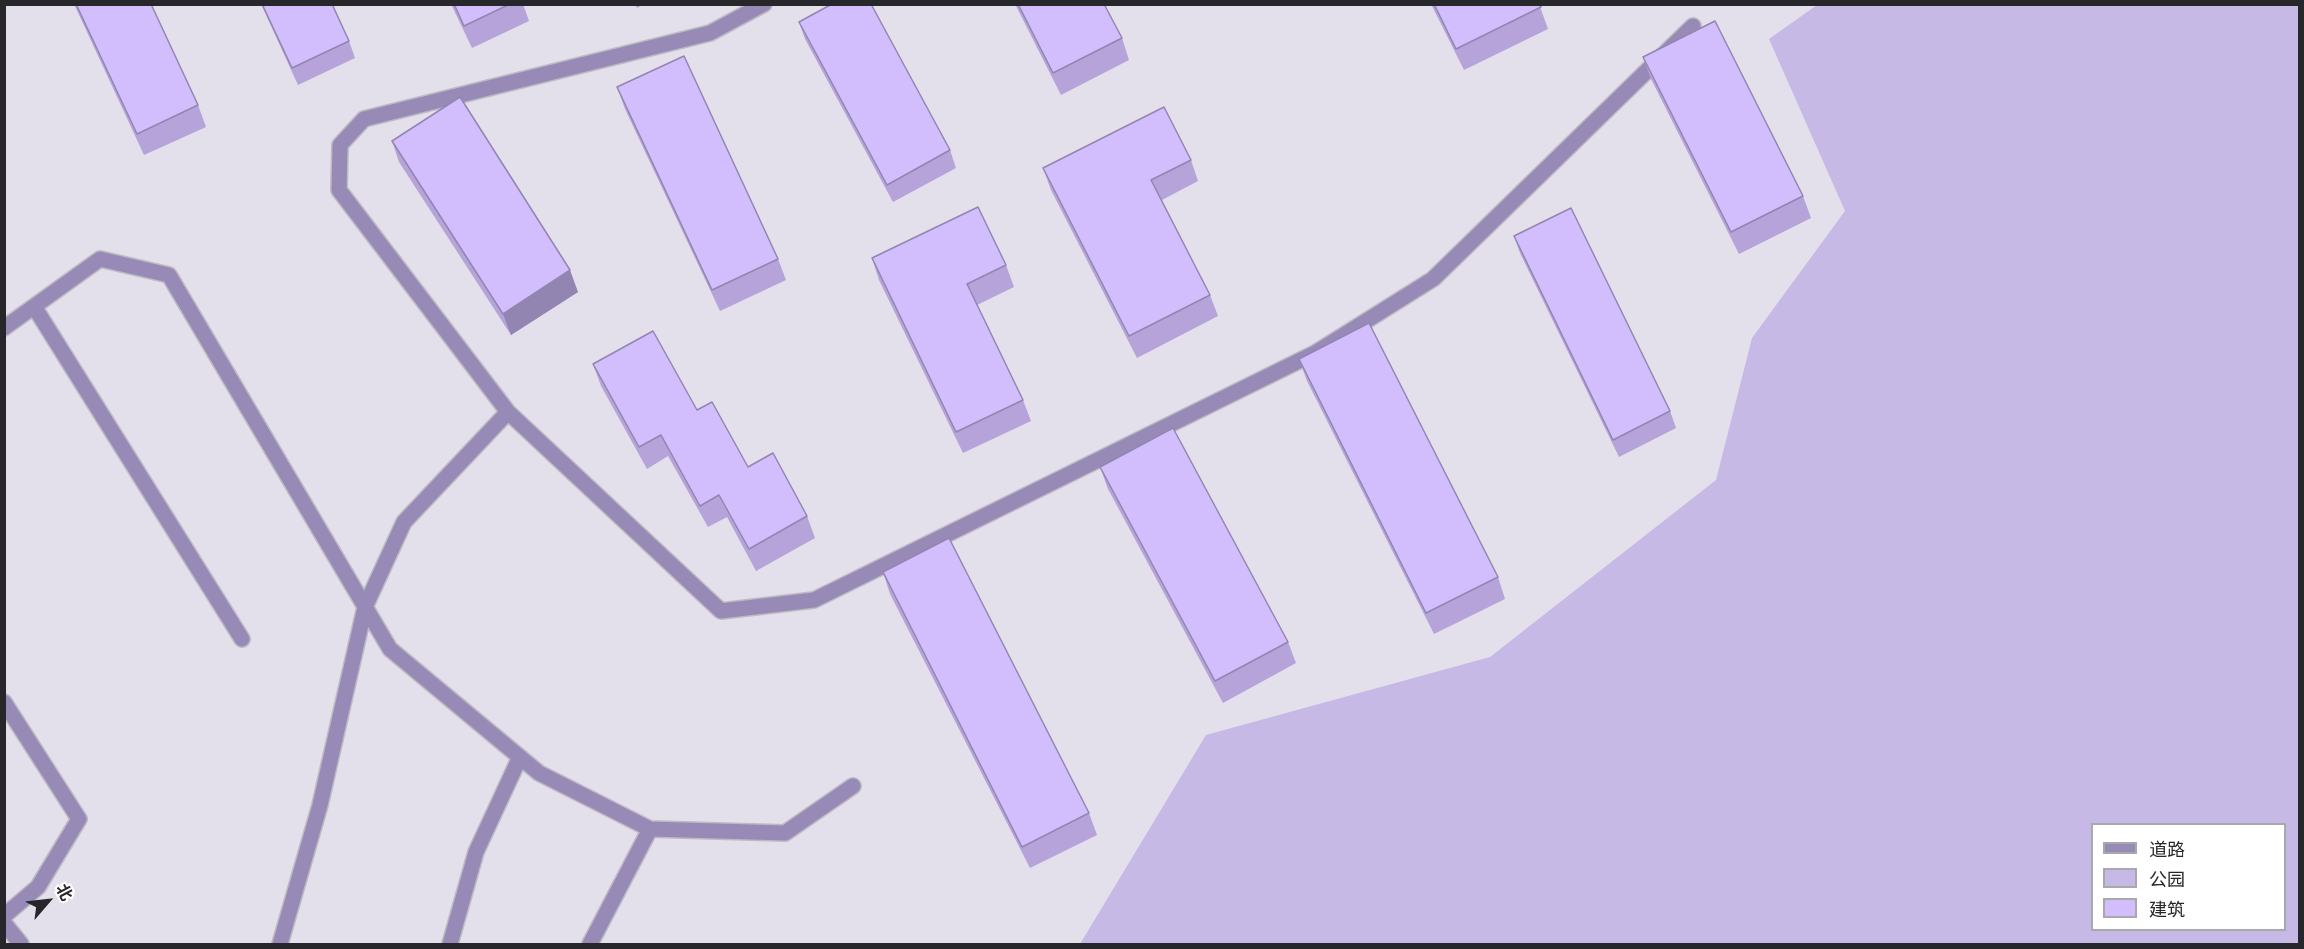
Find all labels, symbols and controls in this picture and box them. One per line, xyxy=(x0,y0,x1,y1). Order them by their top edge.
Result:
legend xyxy=(2091,823,2286,931)
text: 道路 xyxy=(2149,839,2185,861)
text: 公园 xyxy=(2149,869,2185,891)
north arrow xyxy=(18,871,78,931)
text: 北 xyxy=(52,881,76,904)
text: 建筑 xyxy=(2149,899,2185,921)

